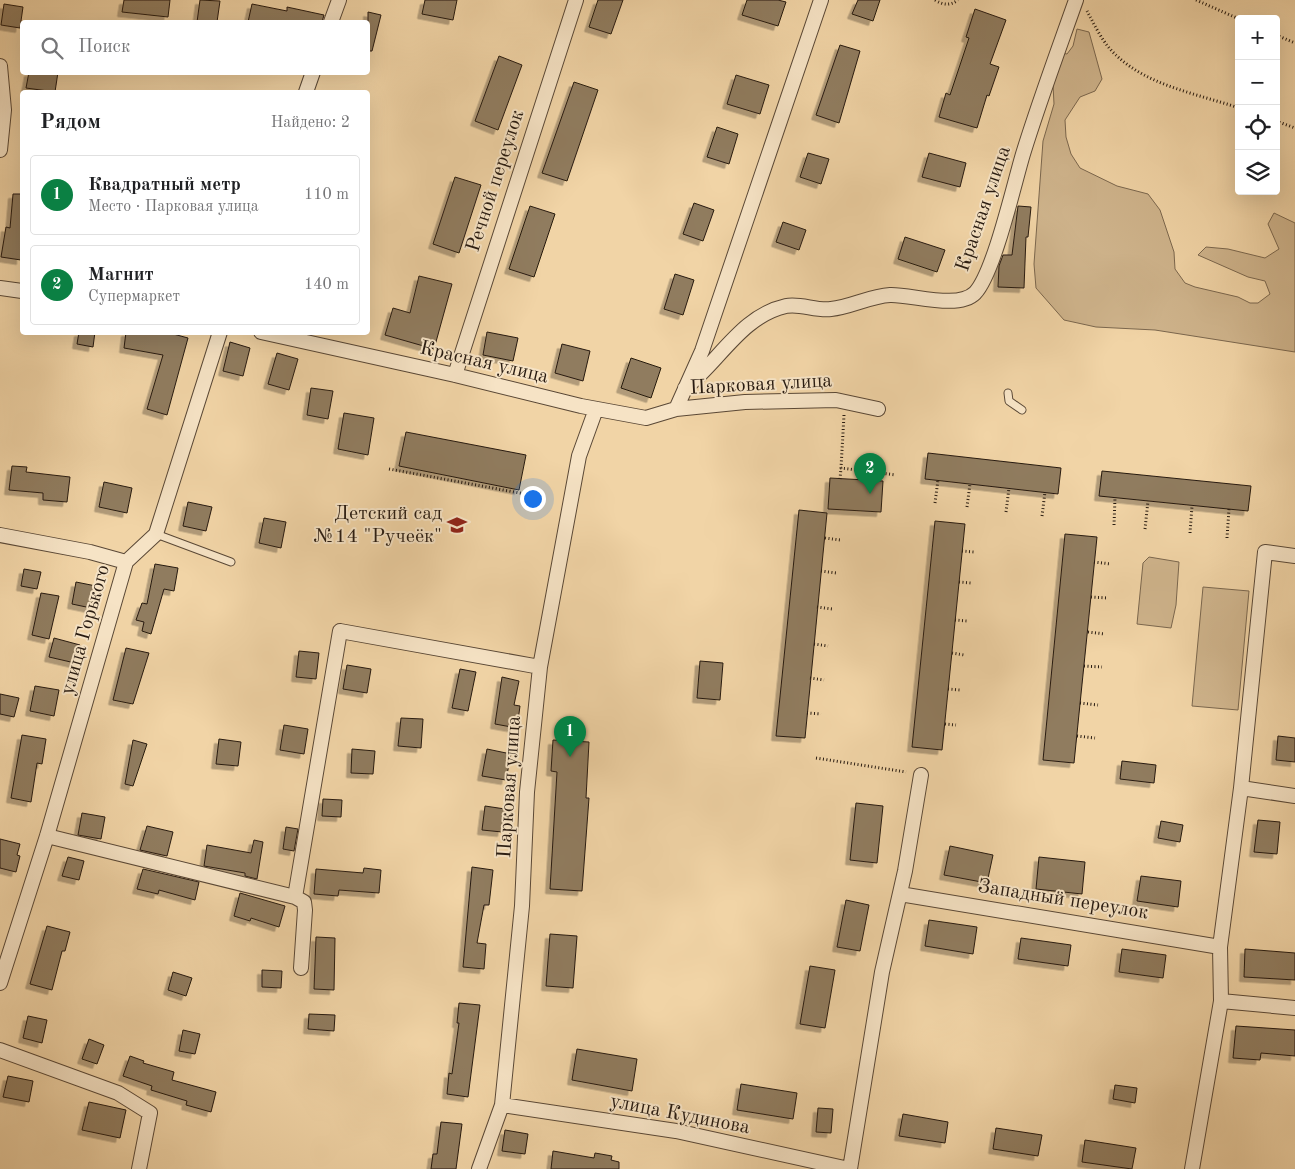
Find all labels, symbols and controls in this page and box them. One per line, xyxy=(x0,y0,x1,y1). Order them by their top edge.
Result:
map controls xyxy=(1235,15,1280,195)
button: + xyxy=(1235,15,1280,60)
search box xyxy=(20,20,370,75)
icon: search xyxy=(38,34,66,62)
text: Поиск xyxy=(78,38,130,57)
button: − xyxy=(1235,60,1280,105)
button: locate xyxy=(1235,105,1280,150)
street label: Речной переулок xyxy=(464,107,528,255)
text: Рядом xyxy=(40,112,101,133)
text: Найдено: 2 xyxy=(271,115,350,131)
street label: Красная улица xyxy=(953,143,1015,274)
button: layers xyxy=(1235,150,1280,195)
text: Квадратный метр xyxy=(88,176,241,195)
text: 1 xyxy=(52,187,62,203)
text: 110 m xyxy=(304,187,349,203)
text: Место · Парковая улица xyxy=(88,199,259,215)
text: Магнит xyxy=(88,266,154,285)
text: 2 xyxy=(52,277,62,293)
text: 140 m xyxy=(304,277,349,293)
text: Супермаркет xyxy=(88,289,180,305)
street label: Красная улица xyxy=(418,338,550,388)
street label: Парковая улица xyxy=(689,371,833,399)
pin: 2 xyxy=(854,453,886,494)
your location xyxy=(520,486,546,512)
place label: Детский сад №14 "Ручеёк" xyxy=(313,504,442,547)
school or university icon: Детский сад №14 "Ручеёк" xyxy=(446,514,468,536)
street label: улица Горького xyxy=(58,563,114,697)
street label: Парковая улица xyxy=(495,715,525,859)
pin: 1 xyxy=(554,716,586,757)
street label: Западный переулок xyxy=(976,877,1150,923)
street label: улица Кудинова xyxy=(608,1092,752,1138)

